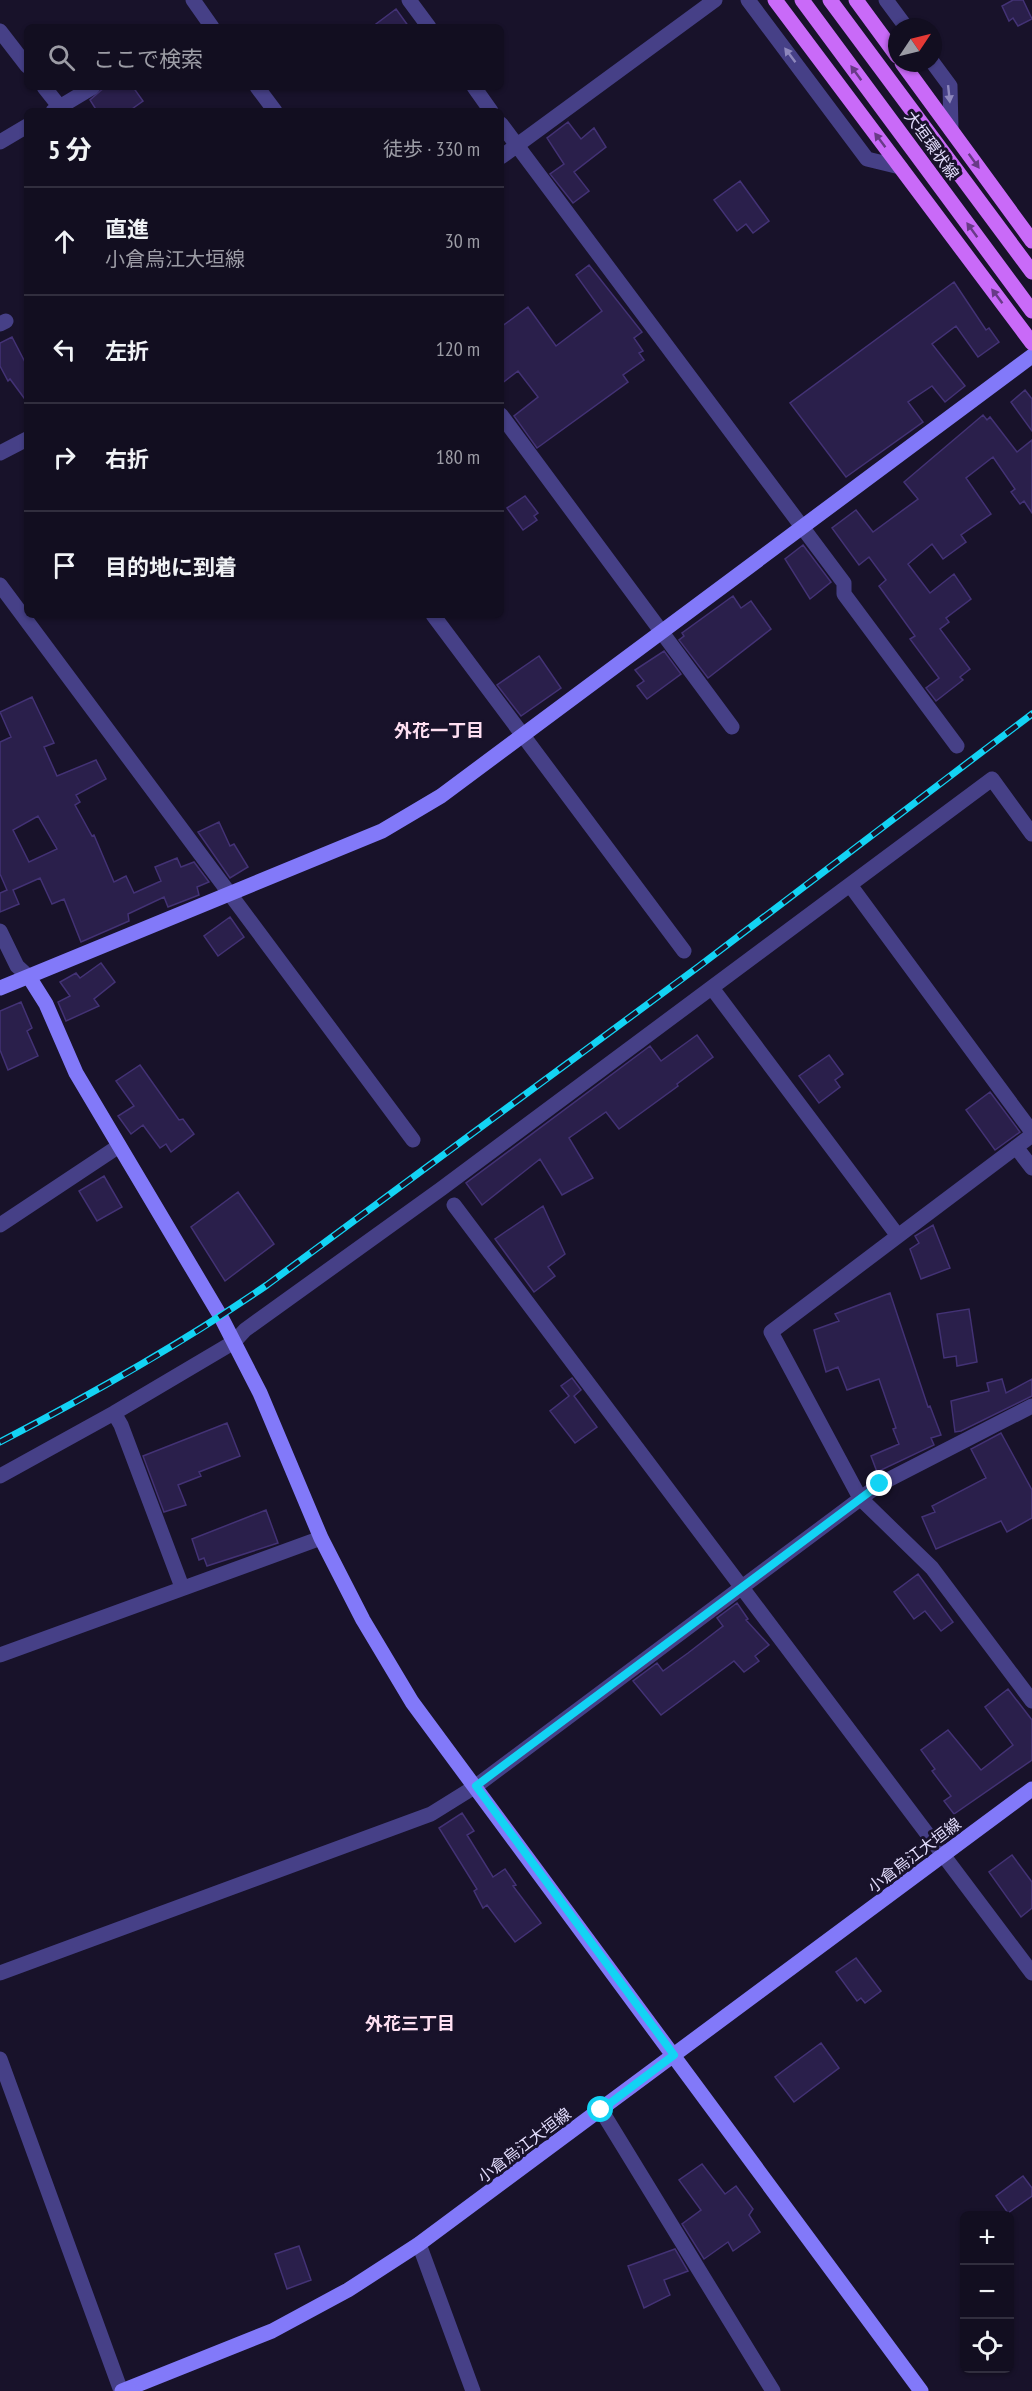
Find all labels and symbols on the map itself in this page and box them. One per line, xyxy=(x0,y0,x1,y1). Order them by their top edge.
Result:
north arrow xyxy=(888,18,942,72)
one-way arrow xyxy=(784,48,796,63)
one-way arrow xyxy=(850,66,862,82)
one-way arrow xyxy=(944,85,954,104)
street label: 大垣環状線 xyxy=(900,107,964,183)
one-way arrow xyxy=(874,133,886,149)
one-way arrow xyxy=(968,153,980,169)
one-way arrow xyxy=(966,222,978,238)
one-way arrow xyxy=(991,289,1003,305)
district label: 外花一丁目 xyxy=(394,719,484,742)
route end xyxy=(866,1470,892,1496)
street label: 小倉烏江大垣線 xyxy=(863,1813,965,1897)
district label: 外花三丁目 xyxy=(365,2012,455,2035)
route start xyxy=(587,2096,613,2122)
street label: 小倉烏江大垣線 xyxy=(473,2103,575,2187)

